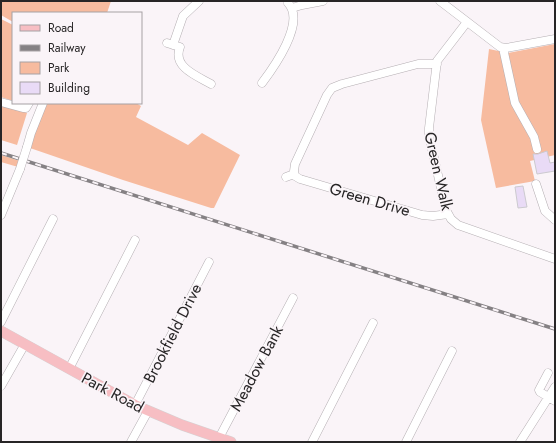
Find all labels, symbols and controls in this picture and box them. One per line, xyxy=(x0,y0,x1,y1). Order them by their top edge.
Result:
legend xyxy=(12,12,142,104)
text: Road xyxy=(48,19,74,37)
text: Railway xyxy=(48,39,86,57)
text: Park xyxy=(48,59,70,77)
text: Building xyxy=(48,79,90,97)
street label: Green Walk xyxy=(418,130,459,214)
street label: Green Drive xyxy=(327,177,413,222)
street label: Brookfield Drive xyxy=(137,280,207,387)
street label: Meadow Bank xyxy=(224,320,289,415)
street label: Park Road xyxy=(77,366,148,419)

